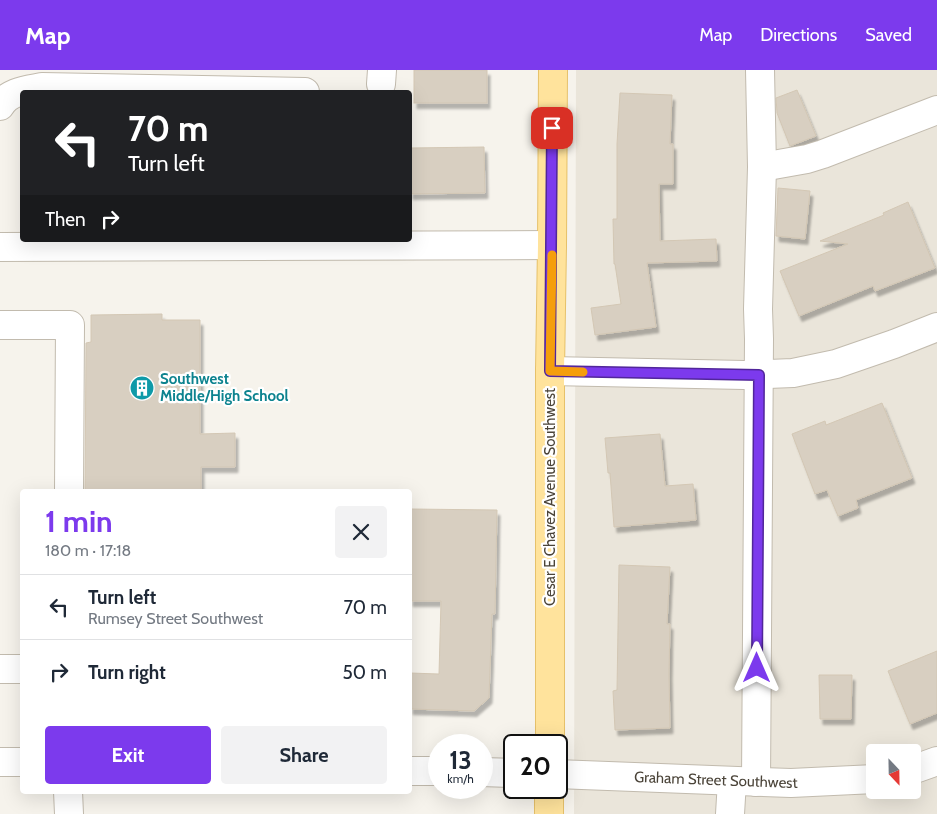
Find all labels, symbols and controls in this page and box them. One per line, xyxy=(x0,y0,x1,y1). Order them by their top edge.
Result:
text: Map xyxy=(25,21,71,50)
text: Map xyxy=(699,24,732,46)
text: Directions xyxy=(760,24,837,46)
text: Saved xyxy=(865,24,912,46)
text: 70 m xyxy=(128,107,209,150)
pin xyxy=(531,107,573,149)
icon: left xyxy=(45,110,110,175)
icon: arrive xyxy=(538,114,566,142)
text: Turn left xyxy=(128,150,205,177)
icon: right xyxy=(96,205,124,233)
text: Then xyxy=(45,208,86,231)
place label: Southwest Middle/High School xyxy=(160,370,289,405)
building icon: Southwest Middle/High School xyxy=(129,375,155,401)
street label: Cesar E Chavez Avenue Southwest xyxy=(541,388,559,606)
text: 1 min xyxy=(45,503,113,540)
button: close xyxy=(335,506,387,558)
text: 180 m · 17:18 xyxy=(45,541,131,560)
text: Turn left xyxy=(88,586,156,609)
icon: left xyxy=(45,593,73,621)
text: 70 m xyxy=(343,596,387,619)
text: Rumsey Street Southwest xyxy=(88,609,263,628)
position arrow xyxy=(730,641,782,693)
icon: right xyxy=(45,658,73,686)
text: Turn right xyxy=(88,661,166,684)
text: 50 m xyxy=(343,661,387,684)
button: Exit xyxy=(45,726,211,784)
button: Share xyxy=(221,726,387,784)
speed limit sign: 20 xyxy=(503,734,568,799)
north arrow xyxy=(866,744,921,799)
map controls xyxy=(866,744,921,799)
text: 13 xyxy=(449,745,472,775)
street label: Graham Street Southwest xyxy=(634,768,798,792)
text: km/h xyxy=(447,771,474,786)

